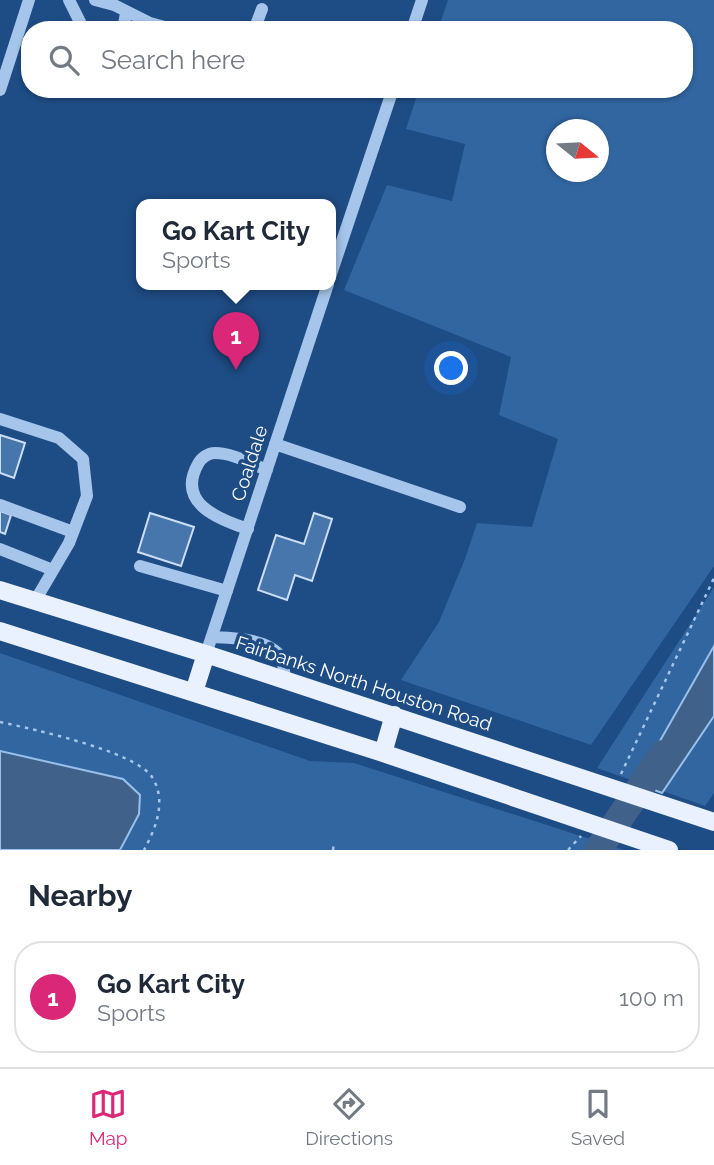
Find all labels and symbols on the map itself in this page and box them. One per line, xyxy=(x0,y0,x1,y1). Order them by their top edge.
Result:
north arrow xyxy=(546,119,609,182)
pin: 1 xyxy=(213,312,259,370)
your location xyxy=(434,351,468,385)
street label: Coaldale xyxy=(226,422,272,504)
street label: Fairbanks North Houston Road xyxy=(233,631,495,735)

